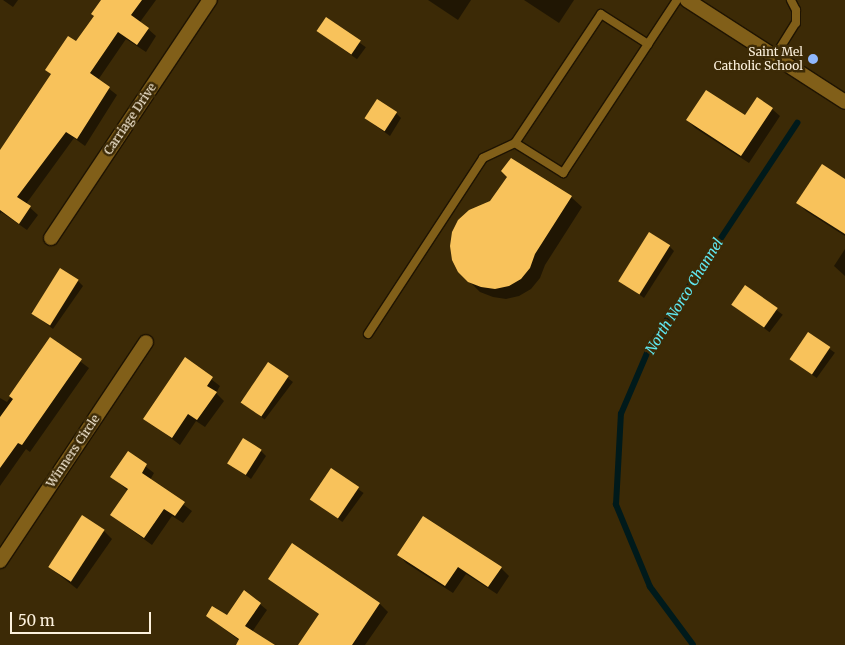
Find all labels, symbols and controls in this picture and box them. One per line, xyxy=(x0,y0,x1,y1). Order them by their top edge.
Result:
place label: Saint Mel Catholic School xyxy=(714,45,803,73)
marker: Saint Mel Catholic School xyxy=(807,53,819,65)
street label: Carriage Drive xyxy=(101,81,159,157)
water label: North Norco Channel xyxy=(642,235,726,357)
street label: Winners Circle xyxy=(43,412,103,490)
scale bar xyxy=(12,602,154,634)
text: 50 m xyxy=(18,611,55,630)

